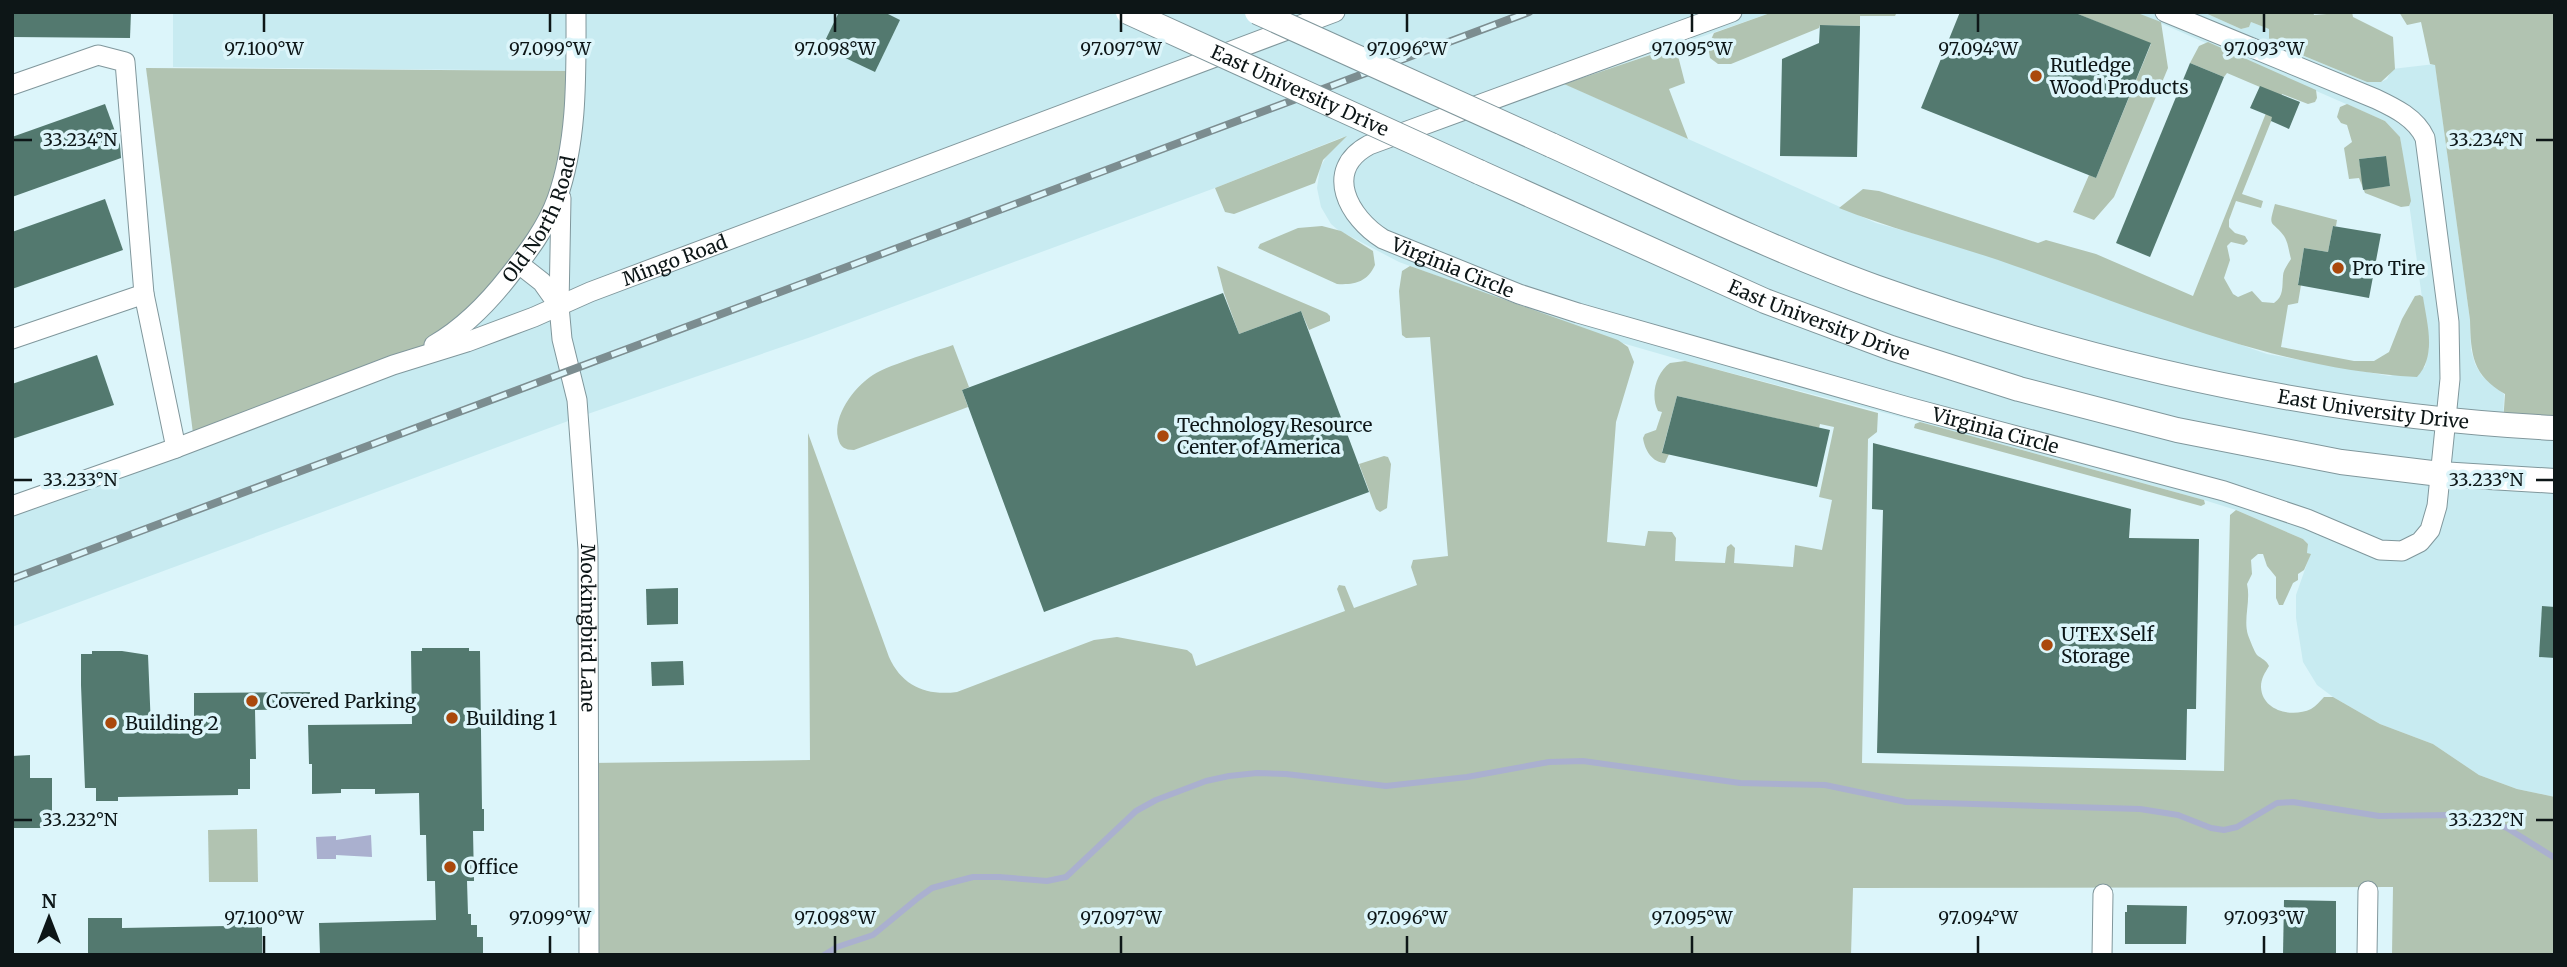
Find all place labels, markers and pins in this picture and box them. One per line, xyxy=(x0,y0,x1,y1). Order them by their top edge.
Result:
place label: Rutledge Wood Products xyxy=(2049,53,2189,99)
marker: Rutledge Wood Products xyxy=(2028,68,2044,84)
place label: Pro Tire xyxy=(2352,256,2425,280)
marker: Pro Tire xyxy=(2330,260,2346,276)
place label: Technology Resource Center of America xyxy=(1177,413,1373,459)
marker: Technology Resource Center of America xyxy=(1155,428,1171,444)
place label: UTEX Self Storage xyxy=(2061,622,2154,668)
marker: UTEX Self Storage xyxy=(2039,637,2055,653)
place label: Covered Parking xyxy=(266,689,417,713)
marker: Covered Parking xyxy=(244,693,260,709)
place label: Building 1 xyxy=(466,706,558,730)
marker: Building 1 xyxy=(444,710,460,726)
place label: Building 2 xyxy=(125,711,219,735)
marker: Building 2 xyxy=(103,715,119,731)
place label: Office xyxy=(464,855,518,879)
marker: Office xyxy=(442,859,458,875)

